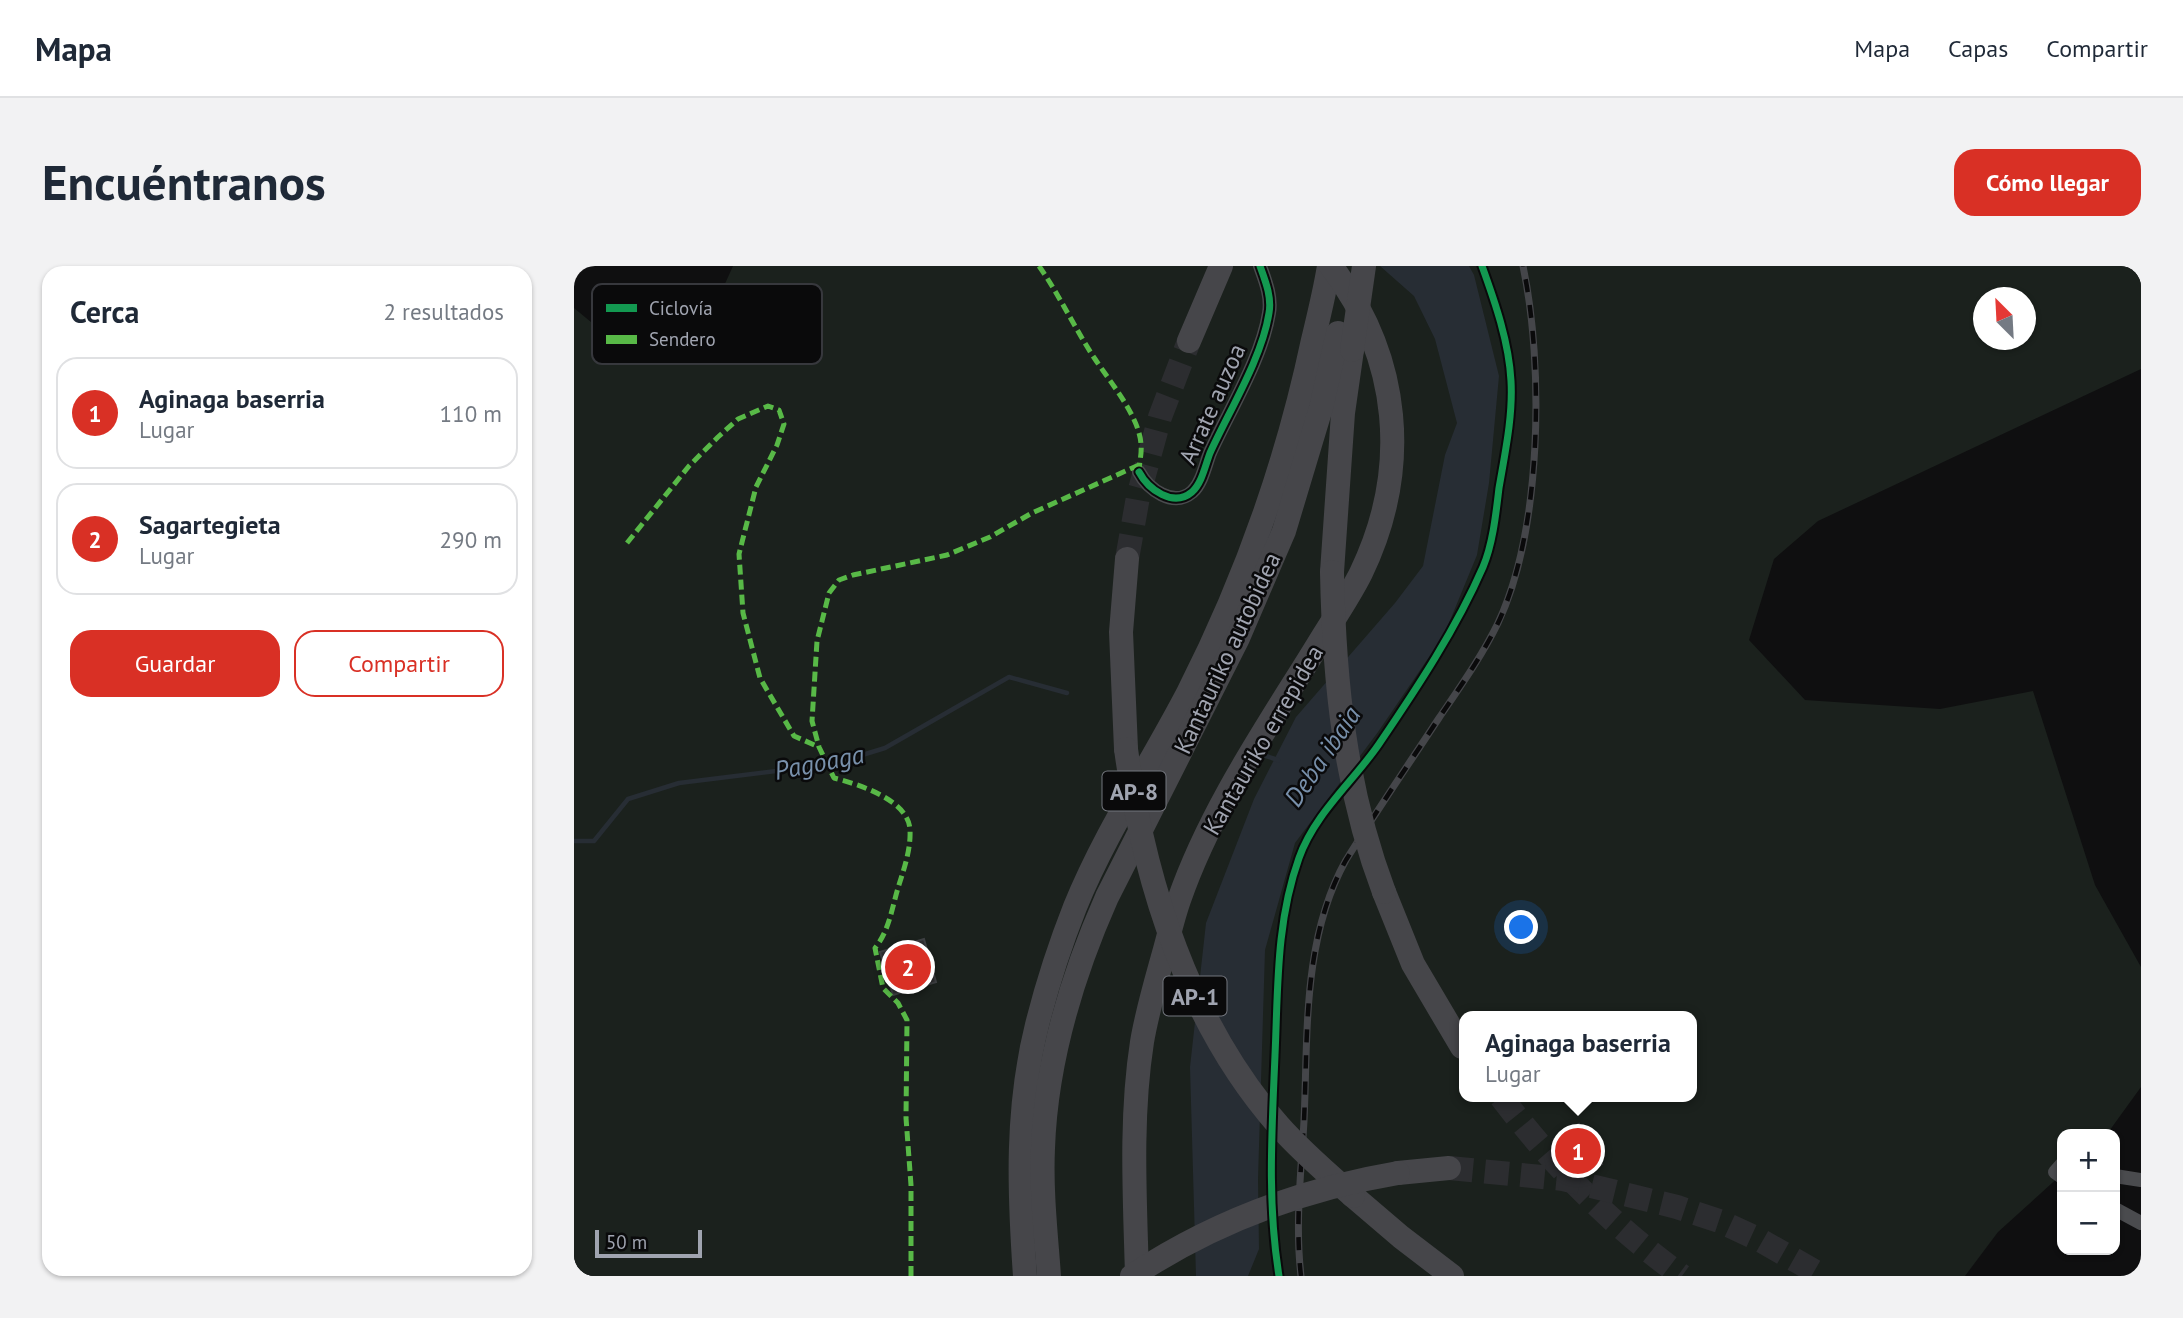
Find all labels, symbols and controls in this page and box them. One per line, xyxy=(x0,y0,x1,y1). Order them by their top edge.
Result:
text: Mapa xyxy=(35,27,112,70)
text: Mapa xyxy=(1854,33,1910,64)
text: Capas xyxy=(1948,33,2008,64)
text: Compartir xyxy=(2046,33,2148,64)
button: Cómo llegar xyxy=(1954,149,2141,216)
text: Encuéntranos xyxy=(42,150,326,214)
legend xyxy=(592,284,822,364)
north arrow xyxy=(1973,287,2036,350)
text: Cerca xyxy=(70,292,139,331)
text: Ciclovía xyxy=(649,296,713,320)
text: 2 resultados xyxy=(383,297,504,326)
text: Sendero xyxy=(649,327,716,351)
street label: Arrate auzoa xyxy=(1172,339,1252,469)
text: Aginaga baserria xyxy=(139,382,325,415)
text: 1 xyxy=(88,399,102,428)
text: 110 m xyxy=(440,399,502,428)
text: Lugar xyxy=(139,415,194,444)
text: Sagartegieta xyxy=(139,508,281,541)
text: 2 xyxy=(88,525,102,554)
text: 290 m xyxy=(440,525,502,554)
text: Lugar xyxy=(139,541,194,570)
street label: Kantauriko autobidea xyxy=(1167,547,1287,759)
button: Guardar xyxy=(70,630,280,697)
button: Compartir xyxy=(294,630,504,697)
street label: Kantauriko errepidea xyxy=(1196,640,1330,840)
water label: Deba ibaia xyxy=(1277,699,1368,812)
water label: Pagoaga xyxy=(771,737,867,787)
road number: AP-8 xyxy=(1102,771,1166,810)
your location xyxy=(1504,910,1538,944)
pin: 2 xyxy=(885,941,931,993)
road number: AP-1 xyxy=(1164,976,1226,1016)
popup xyxy=(1459,1011,1697,1102)
text: Aginaga baserria xyxy=(1485,1026,1671,1059)
text: Lugar xyxy=(1485,1059,1541,1088)
pin: 1 xyxy=(1555,1125,1601,1177)
map controls xyxy=(2057,1129,2120,1255)
button: + xyxy=(2057,1129,2120,1192)
button: − xyxy=(2057,1192,2120,1255)
scale bar xyxy=(595,1227,702,1259)
text: 50 m xyxy=(606,1230,647,1254)

